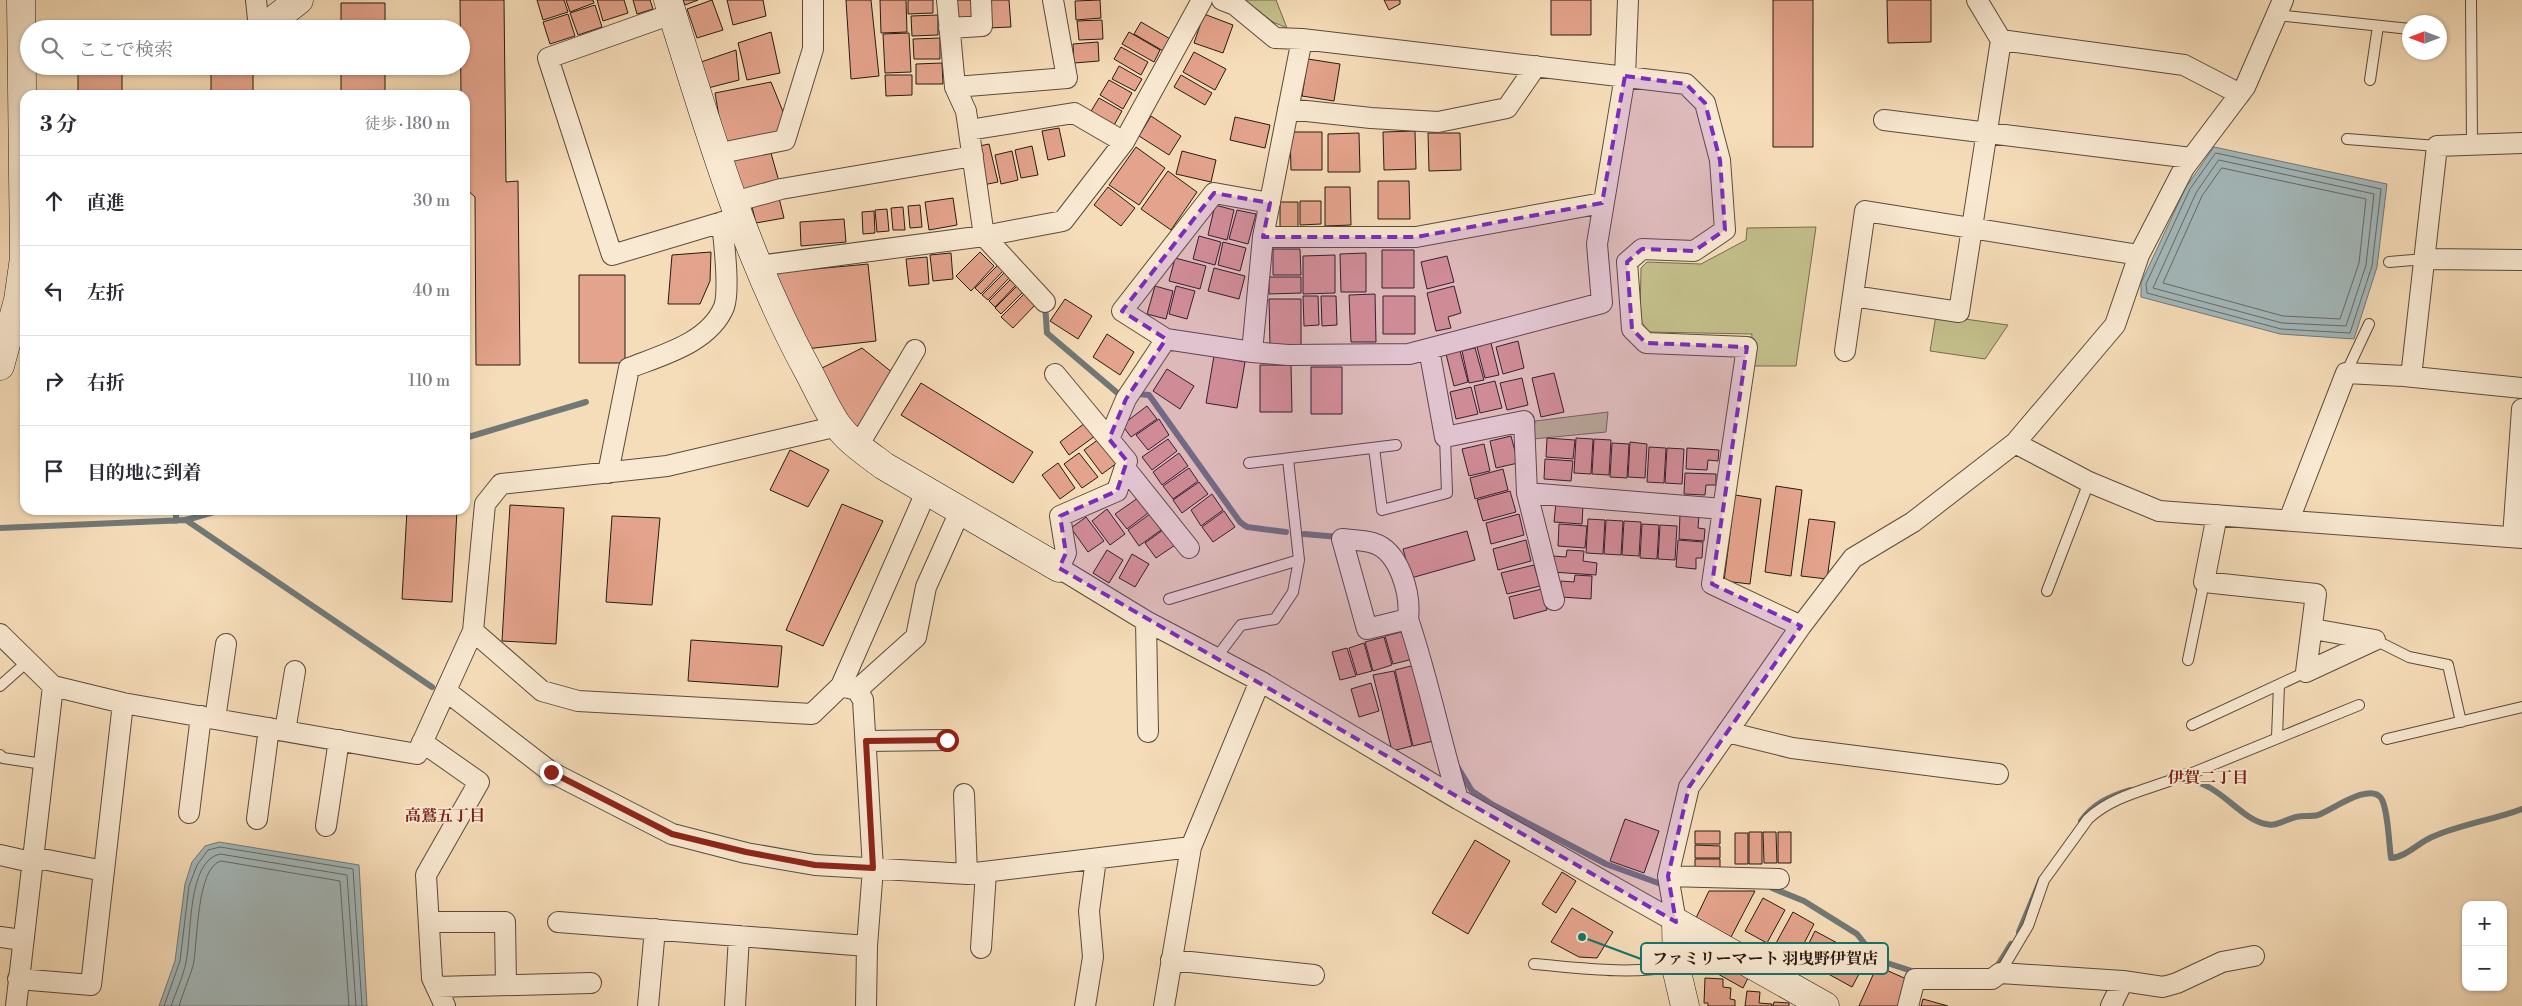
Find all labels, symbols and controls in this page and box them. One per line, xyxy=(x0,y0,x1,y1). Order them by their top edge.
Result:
north arrow xyxy=(2402,15,2447,60)
search box xyxy=(20,20,470,75)
icon: search xyxy=(38,34,66,62)
text: ここで検索 xyxy=(78,38,173,62)
text: 3 分 xyxy=(40,112,77,138)
text: 徒歩 · 180 m xyxy=(364,114,450,134)
icon: ahead xyxy=(40,187,68,215)
text: 直進 xyxy=(87,191,125,215)
text: 30 m xyxy=(413,191,450,211)
icon: left xyxy=(40,277,68,305)
text: 左折 xyxy=(87,281,125,305)
text: 40 m xyxy=(413,281,450,301)
icon: right xyxy=(40,367,68,395)
text: 右折 xyxy=(87,371,125,395)
text: 110 m xyxy=(408,371,450,391)
icon: arrive xyxy=(40,457,68,485)
text: 目的地に到着 xyxy=(87,461,201,485)
route start xyxy=(936,729,959,752)
route end xyxy=(540,761,563,784)
district label: 伊賀二丁目 xyxy=(2168,768,2248,788)
district label: 高鷲五丁目 xyxy=(405,806,485,826)
map controls xyxy=(2462,901,2507,991)
button: + xyxy=(2462,901,2507,946)
callout: ファミリーマート 羽曳野伊賀店 xyxy=(1641,943,1888,974)
button: − xyxy=(2462,946,2507,991)
text: ファミリーマート 羽曳野伊賀店 xyxy=(1652,949,1878,969)

